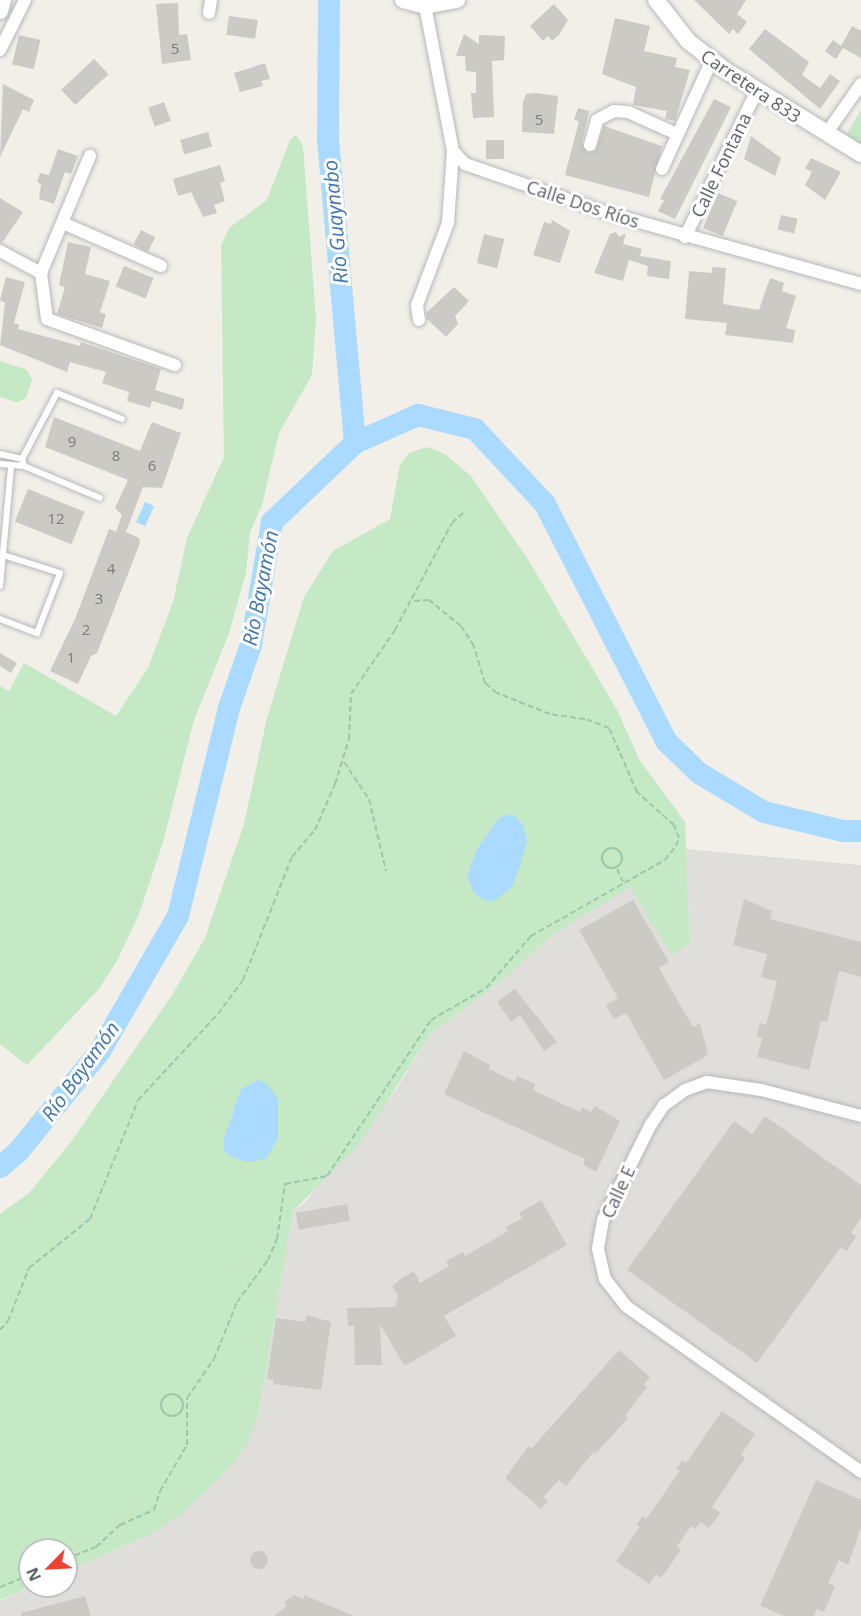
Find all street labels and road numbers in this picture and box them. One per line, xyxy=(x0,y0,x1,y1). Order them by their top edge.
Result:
street label: Carretera 833 xyxy=(697,45,805,127)
street label: Calle Fontana xyxy=(686,109,756,221)
street label: Calle Dos Ríos xyxy=(524,176,642,232)
street label: Calle E xyxy=(597,1162,639,1222)

